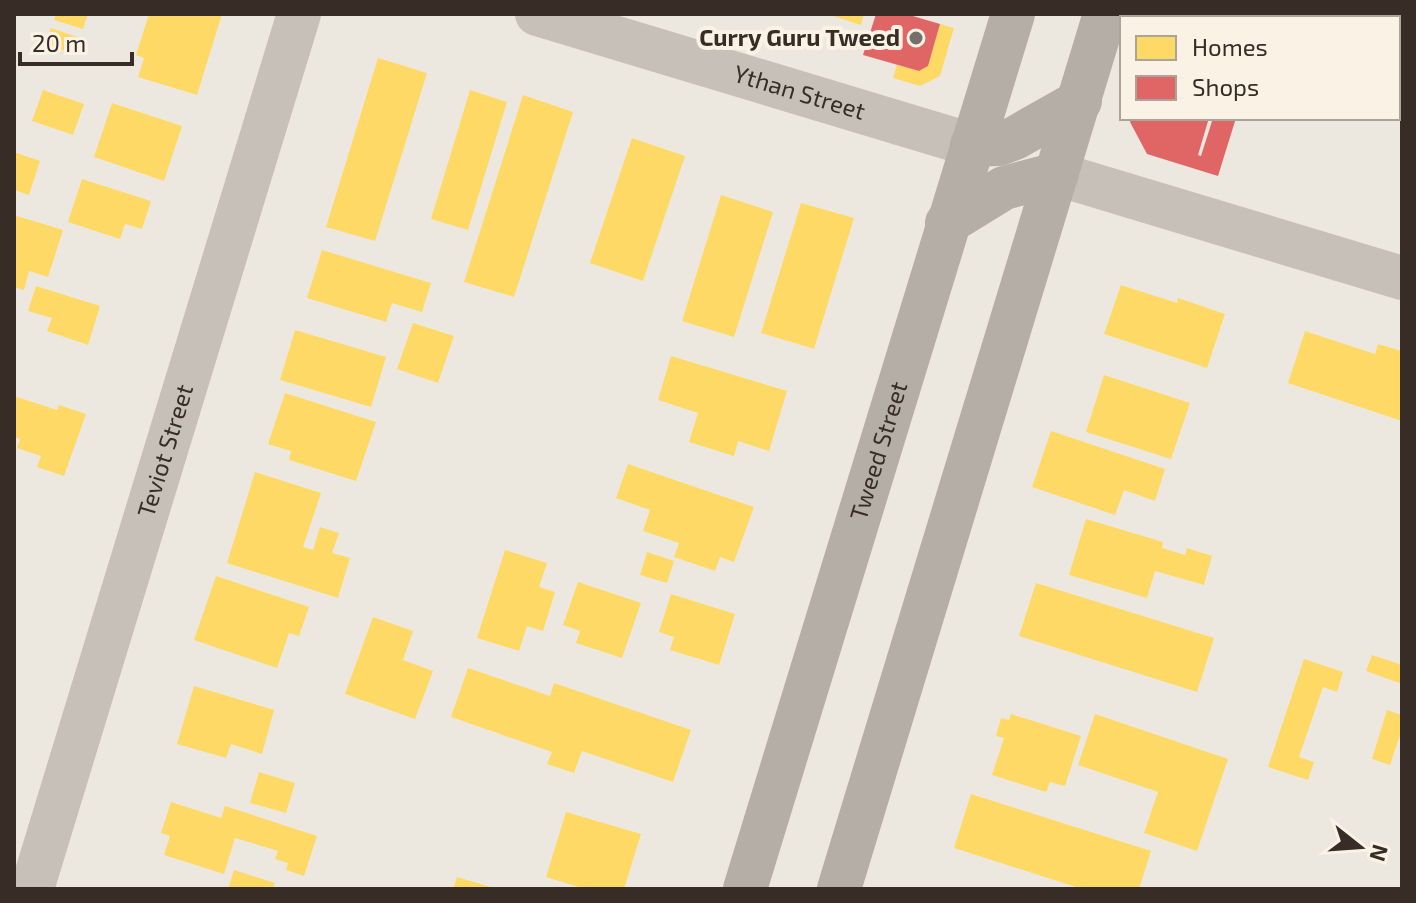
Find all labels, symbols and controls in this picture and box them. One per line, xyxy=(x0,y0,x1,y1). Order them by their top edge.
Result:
scale bar xyxy=(20,16,132,66)
legend xyxy=(1120,16,1400,120)
place label: Curry Guru Tweed xyxy=(699,22,900,51)
text: 20 m xyxy=(32,28,86,57)
marker: Curry Guru Tweed xyxy=(907,29,925,47)
text: Homes xyxy=(1192,32,1268,61)
street label: Ythan Street xyxy=(731,58,869,125)
text: Shops xyxy=(1192,72,1259,101)
street label: Tweed Street xyxy=(843,378,913,524)
street label: Teviot Street xyxy=(130,380,198,521)
north arrow xyxy=(1320,807,1400,887)
text: N xyxy=(1365,842,1395,865)

